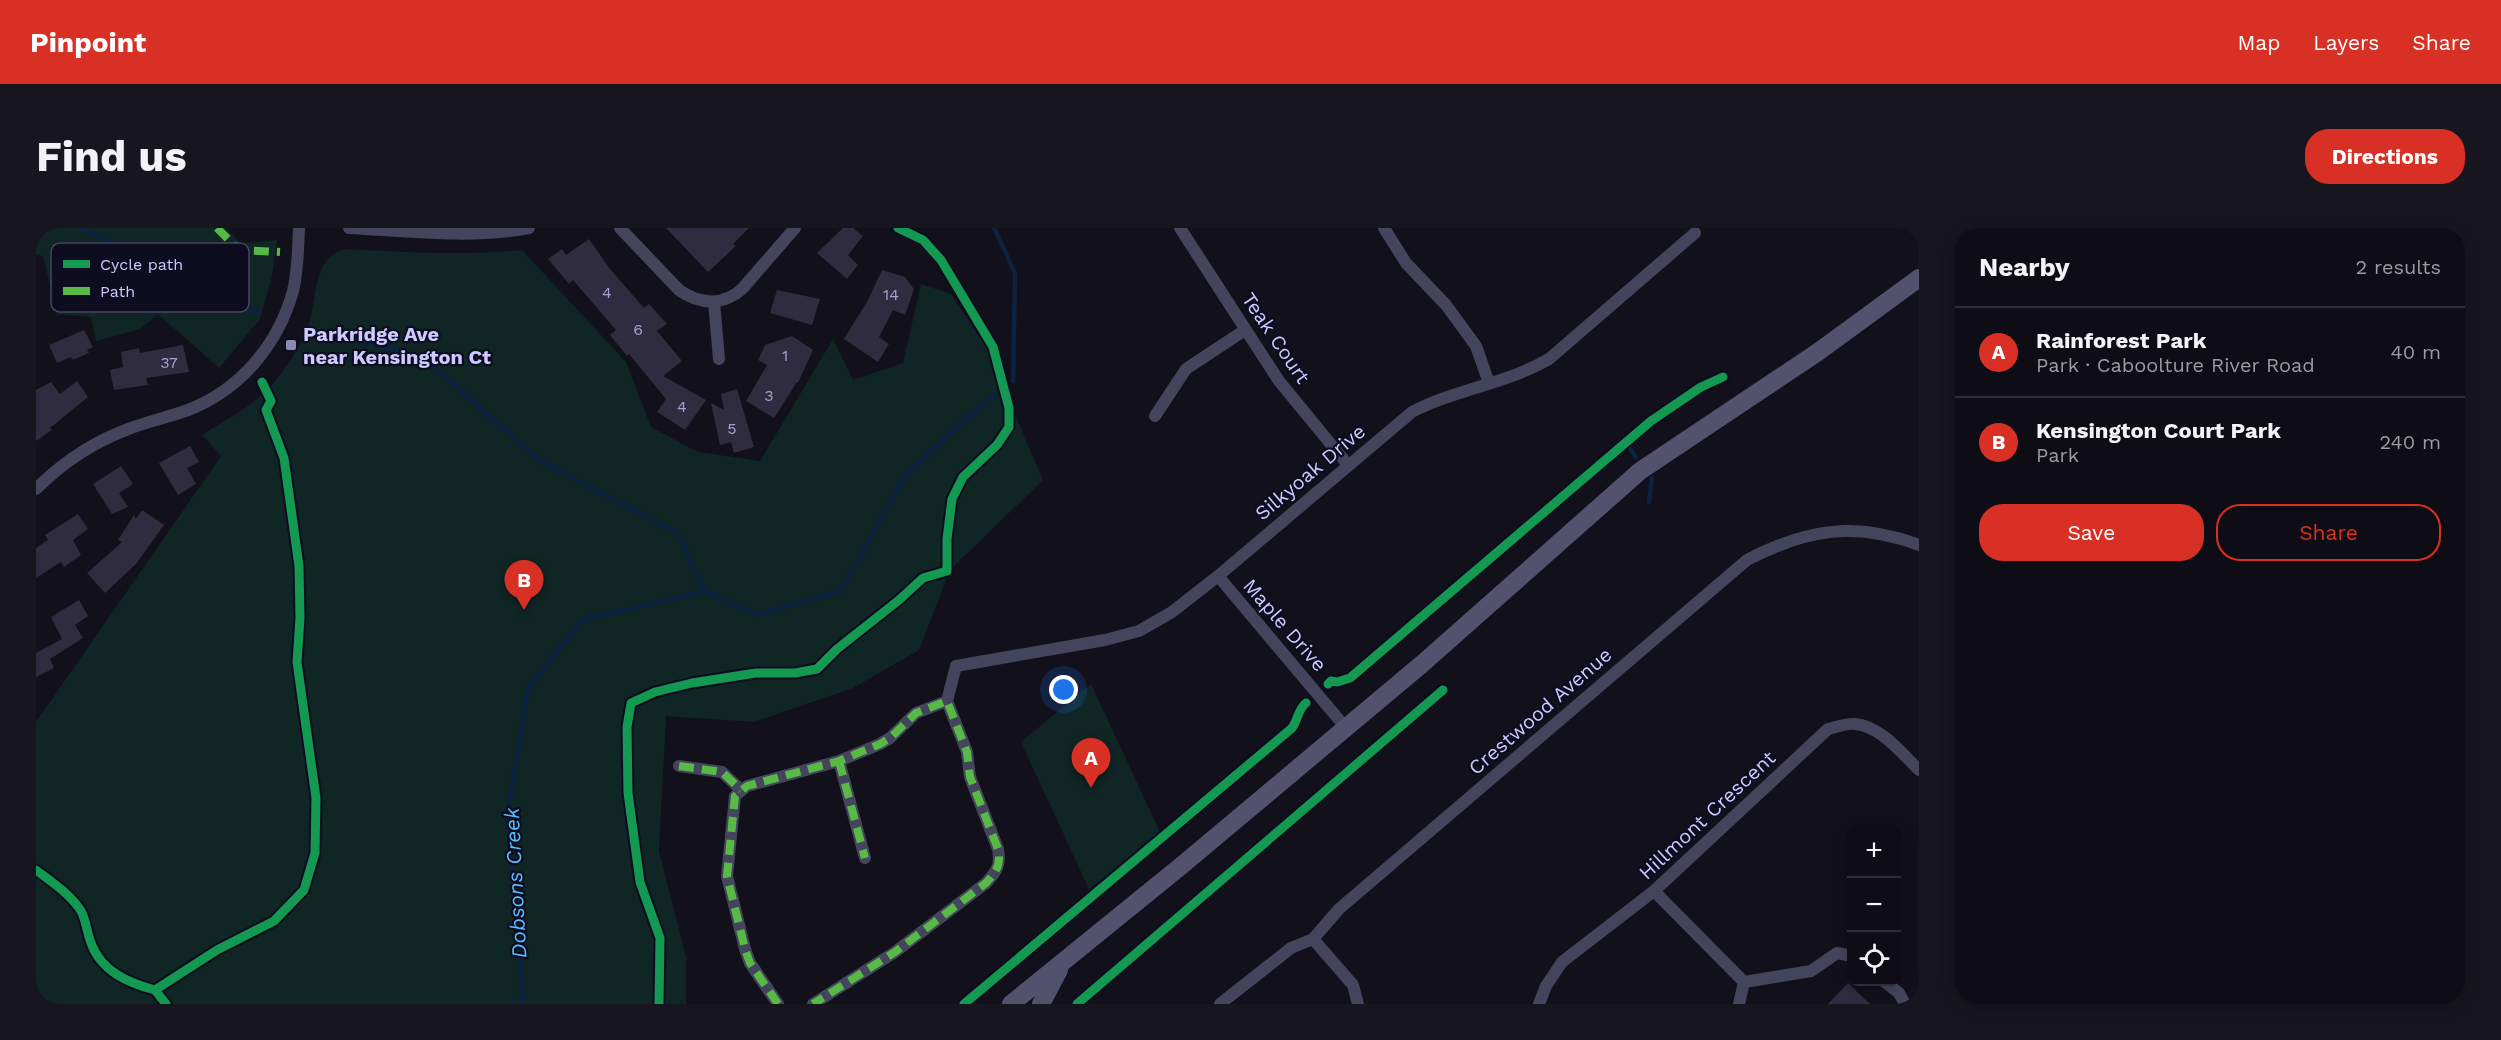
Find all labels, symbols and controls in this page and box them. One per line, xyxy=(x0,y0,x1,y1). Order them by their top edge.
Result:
text: Pinpoint xyxy=(30,26,146,59)
text: Map xyxy=(2237,30,2280,55)
text: Layers xyxy=(2313,30,2379,55)
text: Share xyxy=(2412,30,2471,55)
button: Directions xyxy=(2305,129,2465,184)
text: Find us xyxy=(36,132,187,181)
legend xyxy=(51,243,249,312)
text: Nearby xyxy=(1979,252,2070,282)
text: Cycle path xyxy=(100,255,183,274)
text: 2 results xyxy=(2356,255,2441,279)
text: Path xyxy=(100,282,135,301)
house number: 4 xyxy=(602,283,612,302)
house number: 14 xyxy=(883,285,899,304)
street label: Teak Court xyxy=(1237,288,1315,389)
house number: 6 xyxy=(633,320,643,339)
place label: Parkridge Ave near Kensington Ct xyxy=(303,322,491,369)
text: Rainforest Park xyxy=(2036,328,2206,353)
marker: Parkridge Ave near Kensington Ct xyxy=(284,338,298,352)
text: A xyxy=(1992,340,2005,364)
text: 40 m xyxy=(2390,340,2441,364)
house number: 1 xyxy=(782,346,788,365)
house number: 37 xyxy=(160,353,178,372)
text: Park · Caboolture River Road xyxy=(2036,353,2315,377)
house number: 3 xyxy=(764,386,774,405)
house number: 4 xyxy=(677,397,687,416)
text: Kensington Court Park xyxy=(2036,418,2281,443)
house number: 5 xyxy=(727,419,737,438)
street label: Silkyoak Drive xyxy=(1250,419,1370,525)
text: B xyxy=(1992,430,2005,454)
text: 240 m xyxy=(2379,430,2441,454)
text: Park xyxy=(2036,443,2079,467)
button: Save xyxy=(1979,504,2204,561)
button: Share xyxy=(2216,504,2441,561)
pin: B xyxy=(504,560,544,610)
street label: Maple Drive xyxy=(1238,574,1332,676)
street label: Crestwood Avenue xyxy=(1464,642,1616,780)
your location xyxy=(1049,675,1078,704)
pin: A xyxy=(1072,738,1110,788)
street label: Hillmont Crescent xyxy=(1634,745,1781,884)
water label: Dobsons Creek xyxy=(499,806,531,959)
map controls xyxy=(1847,824,1901,986)
button: + xyxy=(1847,824,1901,878)
button: − xyxy=(1847,878,1901,932)
button: locate xyxy=(1847,932,1901,986)

